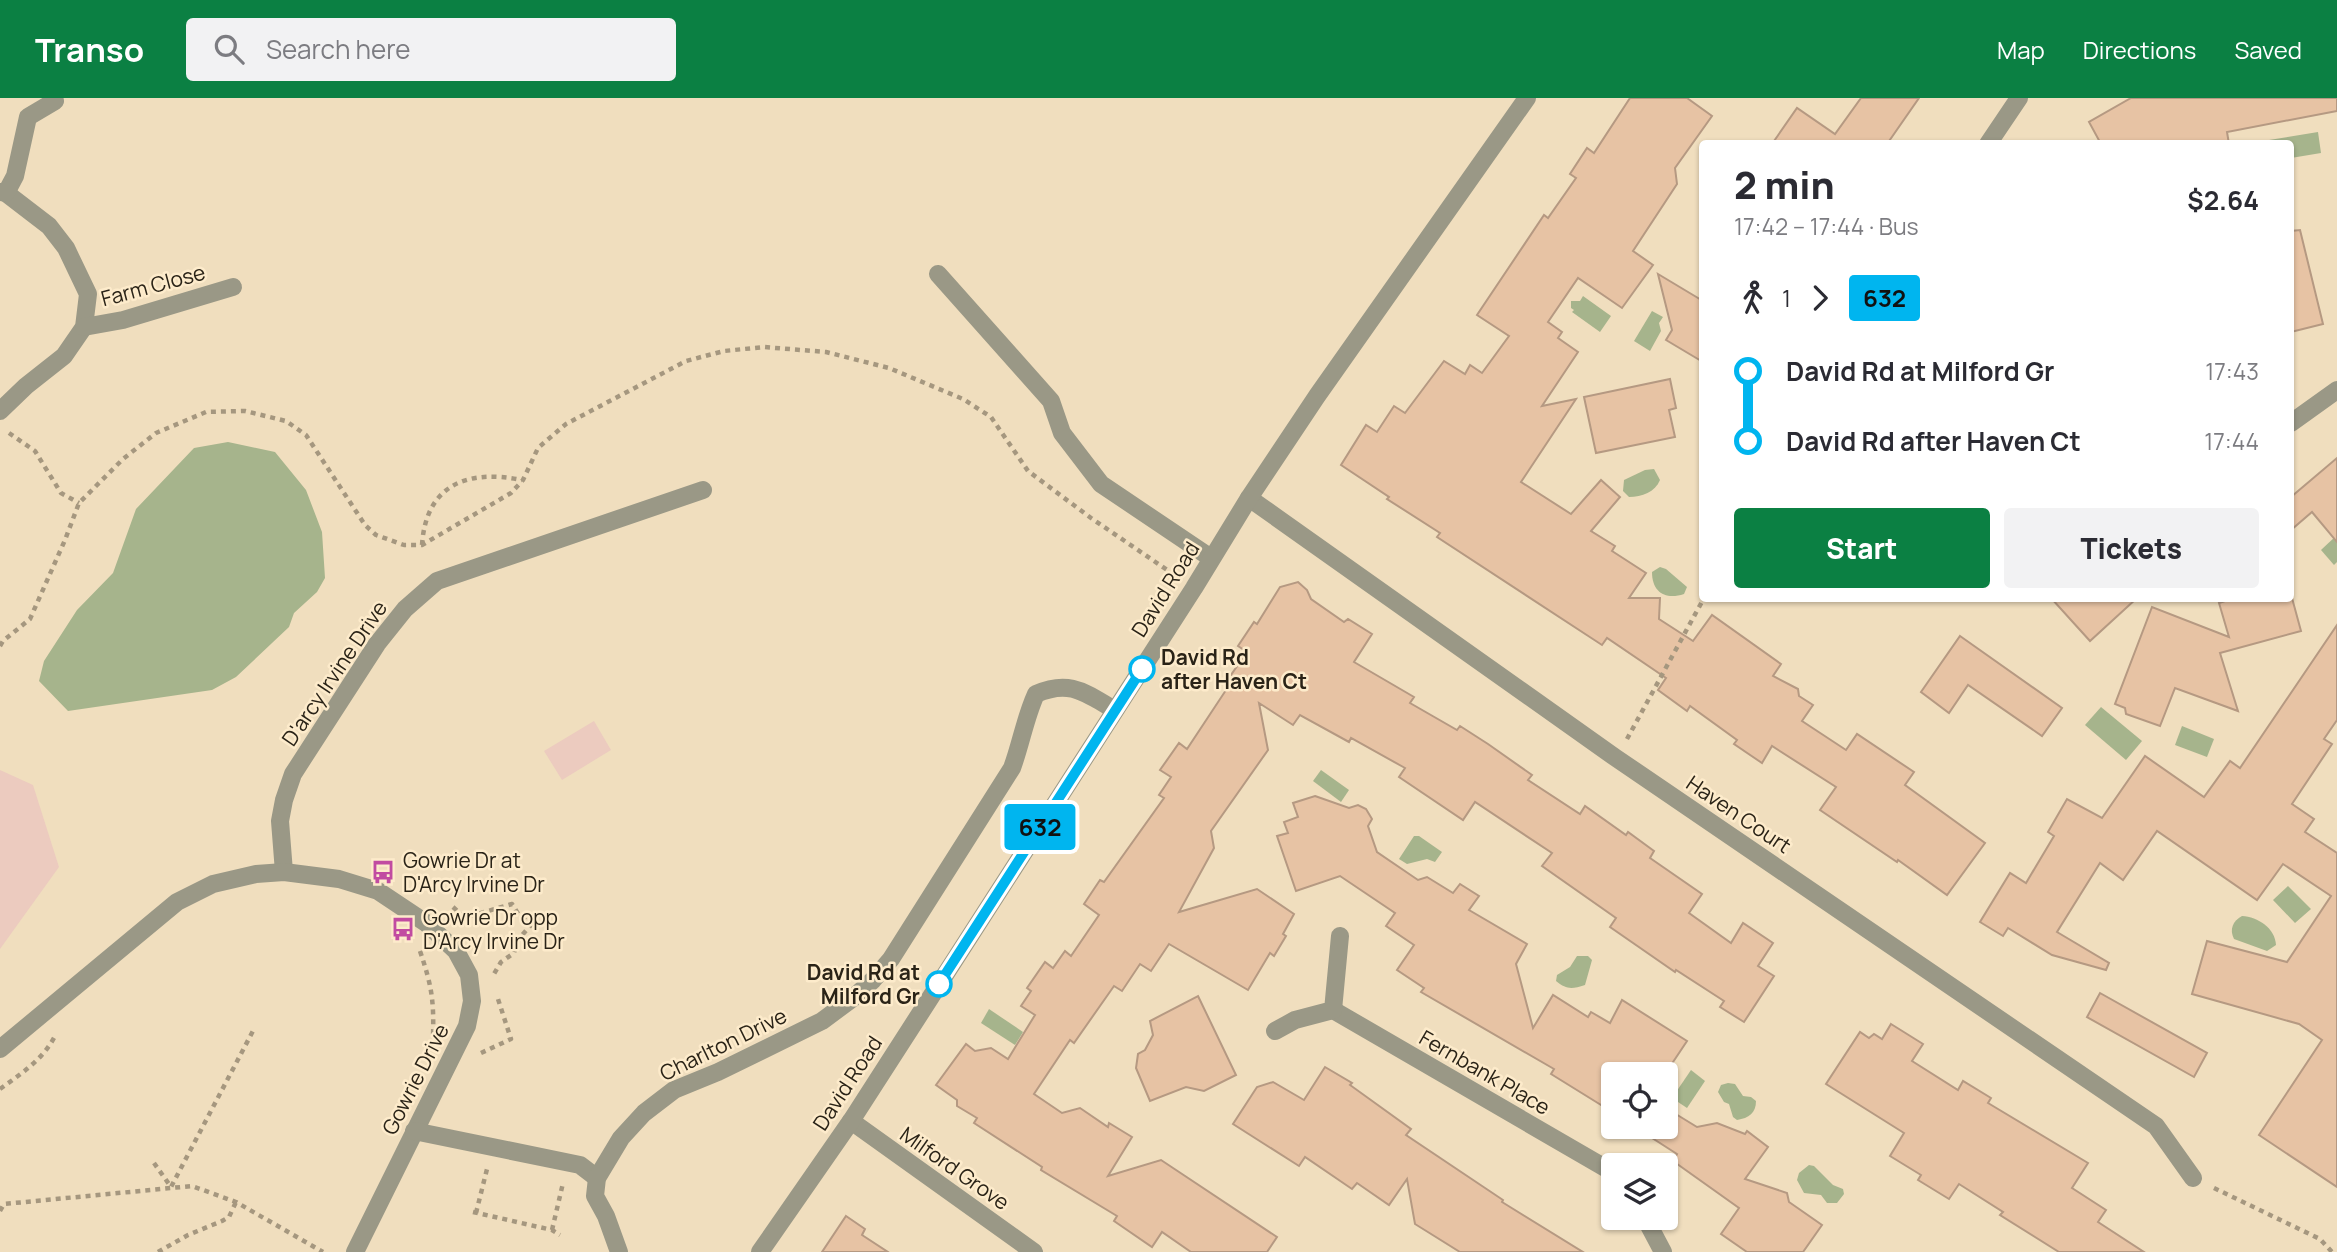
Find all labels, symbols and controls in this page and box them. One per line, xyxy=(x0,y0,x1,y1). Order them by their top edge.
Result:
search box xyxy=(186,18,676,81)
text: Transo xyxy=(35,27,144,72)
icon: search xyxy=(210,30,248,68)
text: Search here xyxy=(266,31,411,67)
text: Map xyxy=(1997,33,2045,66)
text: Directions xyxy=(2083,33,2196,66)
text: Saved xyxy=(2234,33,2302,66)
text: 2 min xyxy=(1734,158,1835,210)
text: $2.64 xyxy=(2187,182,2259,218)
text: 17:42 – 17:44 · Bus xyxy=(1734,210,1919,242)
street label: Farm Close xyxy=(98,258,208,312)
icon: walk xyxy=(1734,279,1772,317)
icon: forward xyxy=(1801,279,1839,317)
text: 632 xyxy=(1863,281,1906,314)
text: 1 xyxy=(1782,282,1791,314)
text: David Rd at Milford Gr xyxy=(1786,353,2054,389)
text: 17:43 xyxy=(2205,355,2259,387)
text: David Rd after Haven Ct xyxy=(1786,423,2081,459)
text: 17:44 xyxy=(2204,425,2259,457)
button: Start xyxy=(1734,508,1990,588)
button: Tickets xyxy=(2004,508,2259,588)
street label: David Road xyxy=(1125,536,1205,642)
street label: D'arcy Irvine Drive xyxy=(275,595,393,751)
place label: David Rd after Haven Ct xyxy=(1161,643,1307,695)
marker: David Rd after Haven Ct xyxy=(1129,656,1155,682)
street label: Haven Court xyxy=(1681,769,1797,859)
line badge: 632 xyxy=(1000,804,1080,850)
text: 632 xyxy=(1018,810,1062,843)
place label: Gowrie Dr at D'Arcy Irvine Dr xyxy=(403,846,545,898)
bus stop icon: Gowrie Dr at D'Arcy Irvine Dr xyxy=(369,858,397,886)
place label: Gowrie Dr opp D'Arcy Irvine Dr xyxy=(423,903,565,955)
bus stop icon: Gowrie Dr opp D'Arcy Irvine Dr xyxy=(389,915,417,943)
place label: David Rd at Milford Gr xyxy=(807,958,920,1010)
marker: David Rd at Milford Gr xyxy=(926,971,952,997)
street label: Charlton Drive xyxy=(655,1001,791,1087)
street label: Gowrie Drive xyxy=(375,1019,455,1139)
street label: Fernbank Place xyxy=(1415,1023,1555,1121)
street label: David Road xyxy=(806,1030,888,1136)
map controls xyxy=(1601,1062,1678,1230)
button: locate xyxy=(1601,1062,1678,1139)
street label: Milford Grove xyxy=(895,1120,1015,1216)
button: layers xyxy=(1601,1153,1678,1230)

